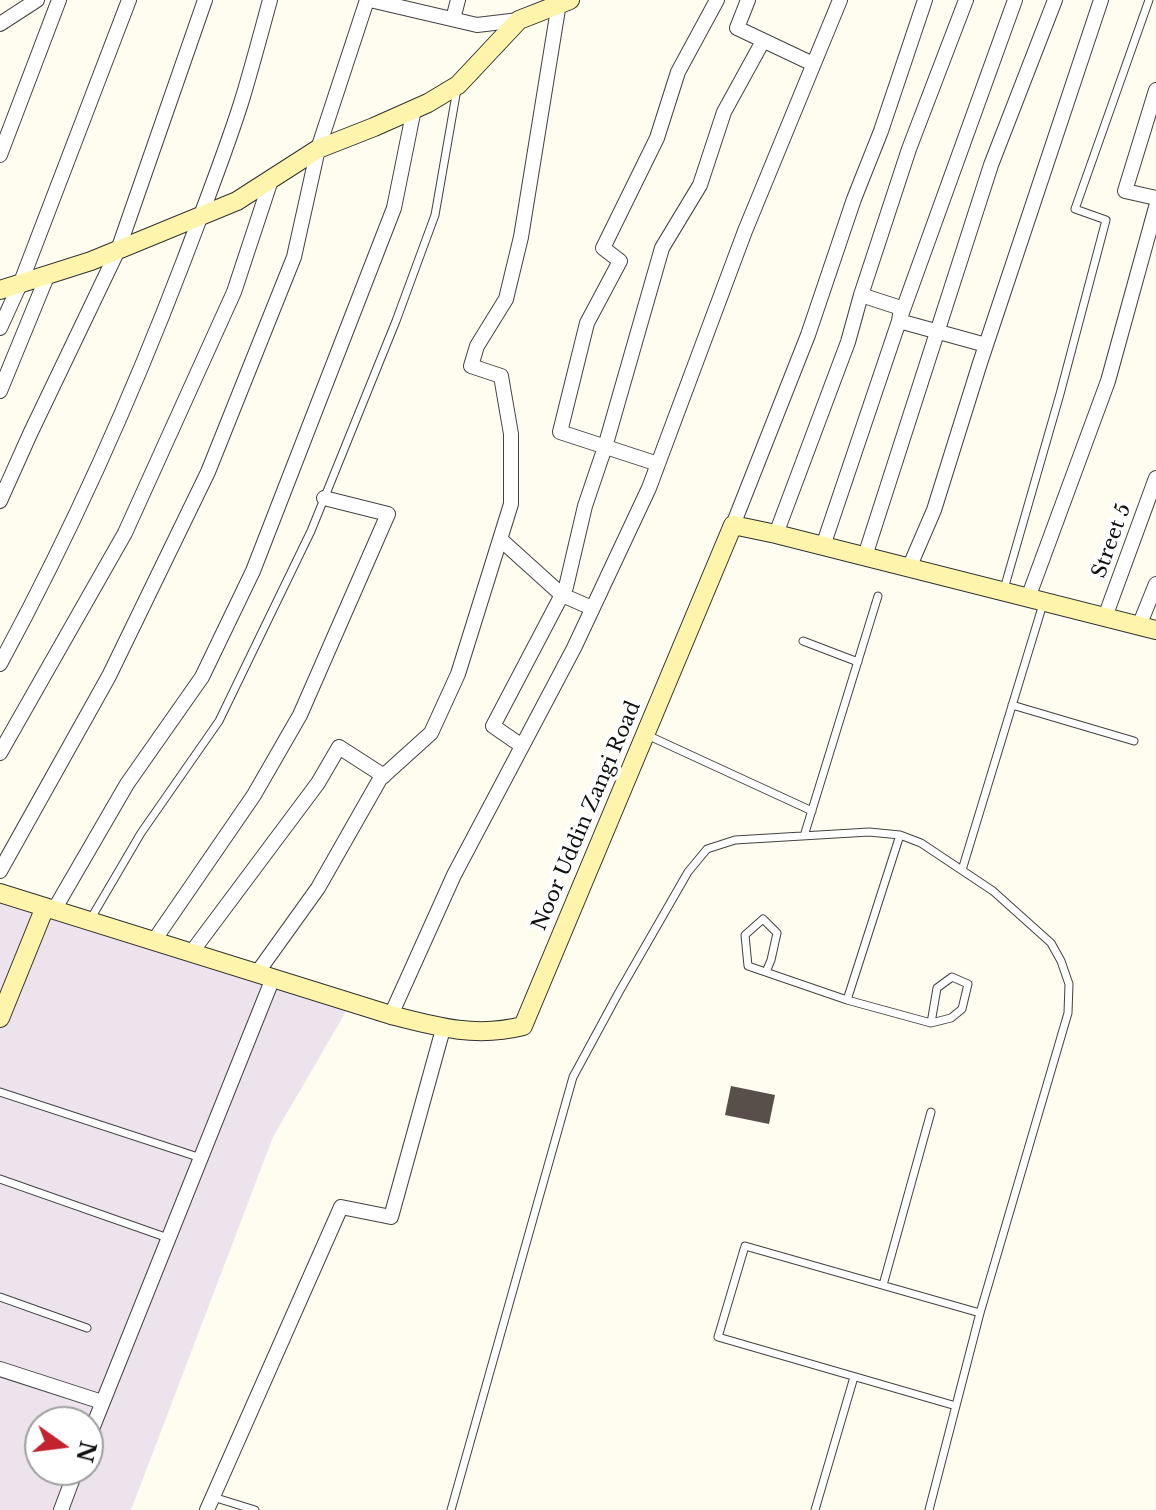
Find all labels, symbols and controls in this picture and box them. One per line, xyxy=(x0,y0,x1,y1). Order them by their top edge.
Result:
street label: Street 5 xyxy=(1088,501,1136,581)
street label: Noor Uddin Zangi Road xyxy=(528,698,646,934)
north arrow xyxy=(24,1406,104,1486)
text: N xyxy=(70,1438,101,1465)

